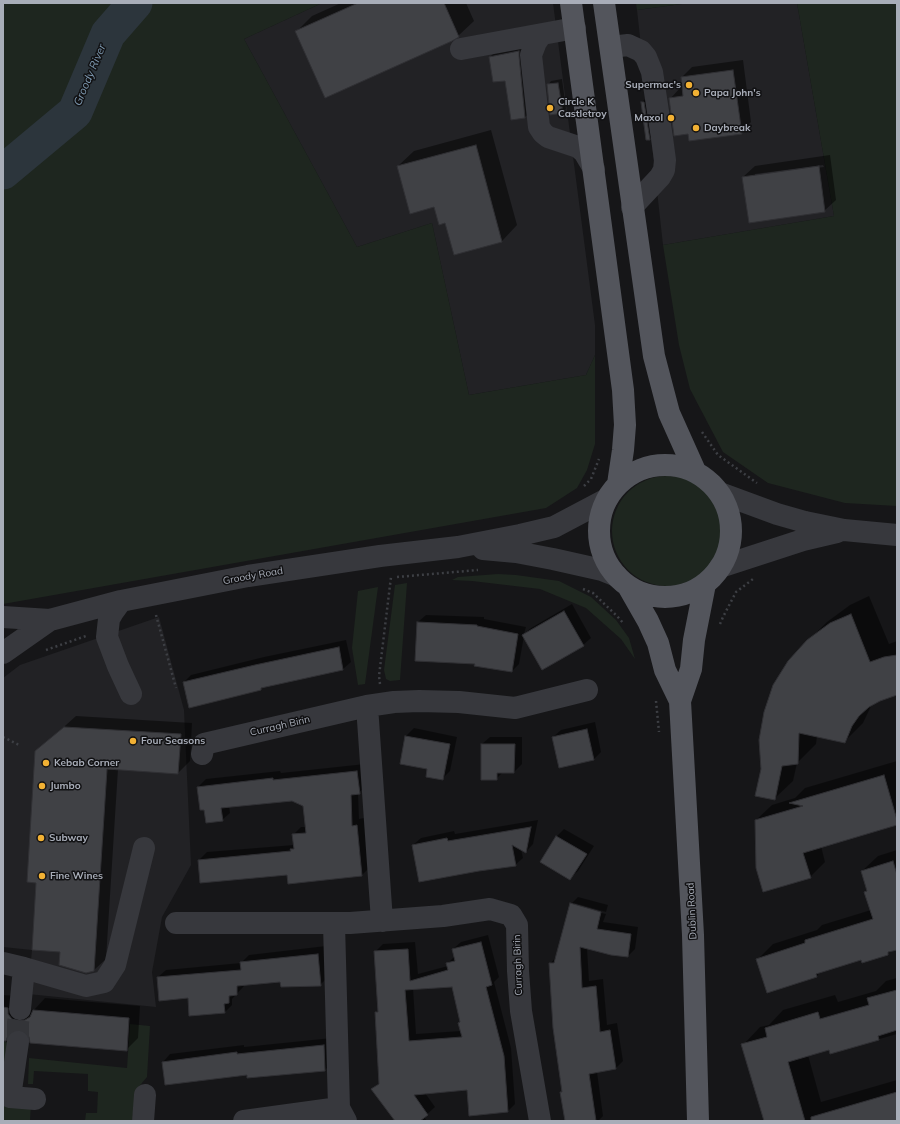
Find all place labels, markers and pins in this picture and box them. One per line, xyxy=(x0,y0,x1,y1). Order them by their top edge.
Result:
place label: Supermac's xyxy=(625,79,681,91)
marker: Supermac's xyxy=(684,80,694,90)
place label: Papa John's xyxy=(704,87,761,99)
marker: Papa John's xyxy=(691,88,701,98)
place label: Circle K Castletroy xyxy=(558,96,607,120)
marker: Circle K Castletroy xyxy=(545,103,555,113)
place label: Maxol xyxy=(634,112,663,124)
marker: Maxol xyxy=(666,113,676,123)
place label: Daybreak xyxy=(704,122,750,134)
marker: Daybreak xyxy=(691,123,701,133)
place label: Four Seasons xyxy=(141,735,205,747)
marker: Four Seasons xyxy=(128,736,138,746)
place label: Kebab Corner xyxy=(54,757,119,769)
marker: Kebab Corner xyxy=(41,758,51,768)
place label: Jumbo xyxy=(50,780,81,792)
marker: Jumbo xyxy=(37,781,47,791)
place label: Subway xyxy=(49,832,88,844)
marker: Subway xyxy=(36,833,46,843)
place label: Fine Wines xyxy=(50,870,103,882)
marker: Fine Wines xyxy=(37,871,47,881)

